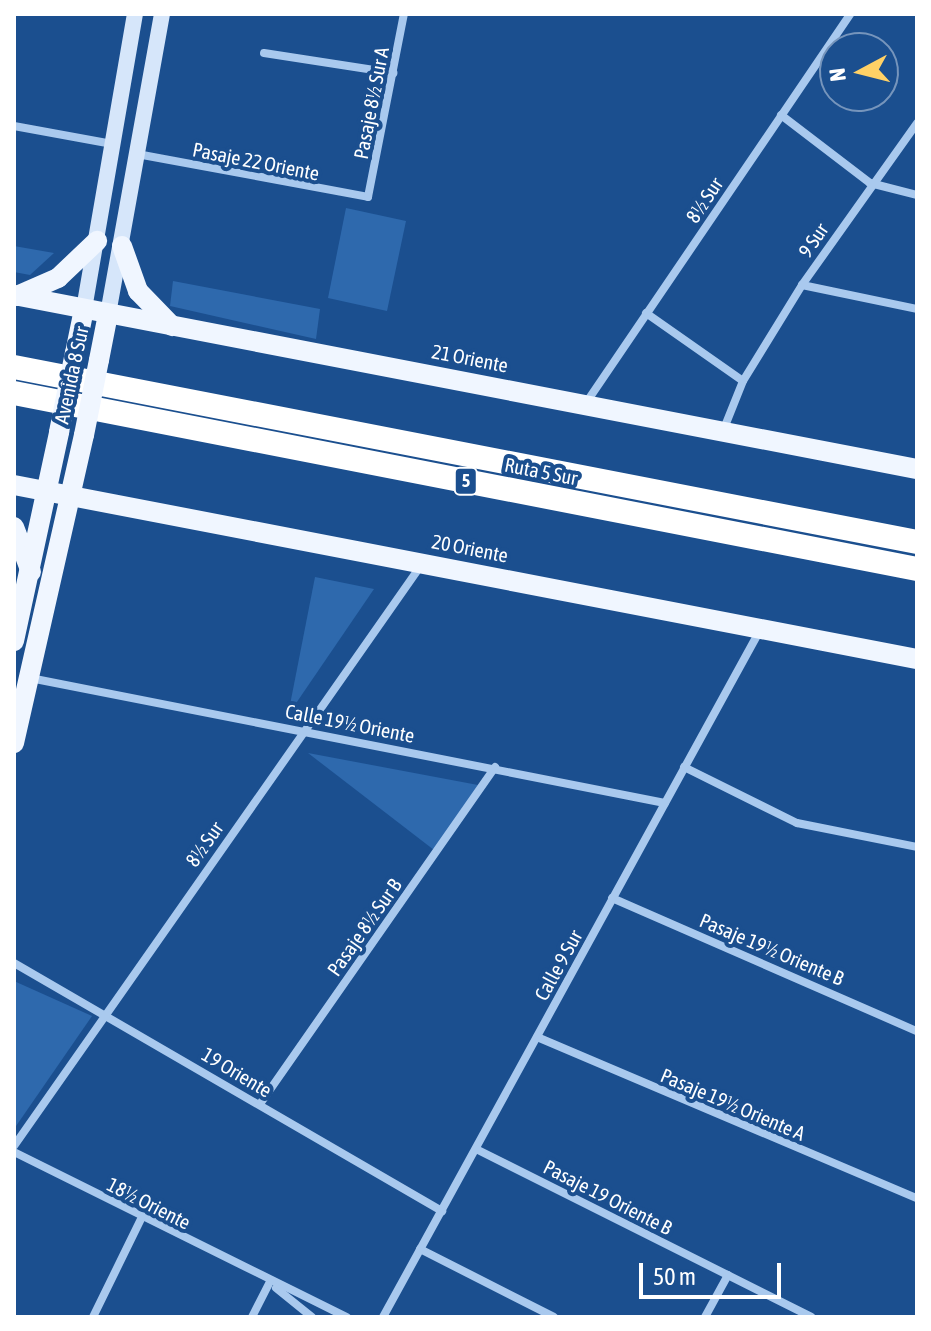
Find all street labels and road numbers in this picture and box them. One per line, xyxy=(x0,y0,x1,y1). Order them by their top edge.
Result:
street label: Pasaje 8½ Sur A xyxy=(348,45,394,161)
street label: Pasaje 22 Oriente xyxy=(191,137,321,185)
street label: 8½ Sur xyxy=(680,173,728,227)
street label: 9 Sur xyxy=(793,218,833,262)
street label: Avenida 8 Sur xyxy=(49,324,93,426)
street label: 21 Oriente xyxy=(430,339,510,377)
street label: Ruta 5 Sur xyxy=(503,452,579,490)
road number: 5 xyxy=(452,467,480,495)
street label: 20 Oriente xyxy=(430,529,510,567)
street label: Calle 19½ Oriente xyxy=(283,699,417,747)
street label: 8½ Sur xyxy=(180,817,228,871)
street label: Pasaje 8½ Sur B xyxy=(322,874,406,980)
street label: Pasaje 19½ Oriente B xyxy=(696,908,848,990)
street label: Calle 9 Sur xyxy=(529,926,587,1004)
street label: 19 Oriente xyxy=(198,1042,276,1102)
street label: Pasaje 19½ Oriente A xyxy=(657,1063,809,1145)
street label: Pasaje 19 Oriente B xyxy=(540,1154,676,1240)
street label: 18½ Oriente xyxy=(103,1172,195,1234)

